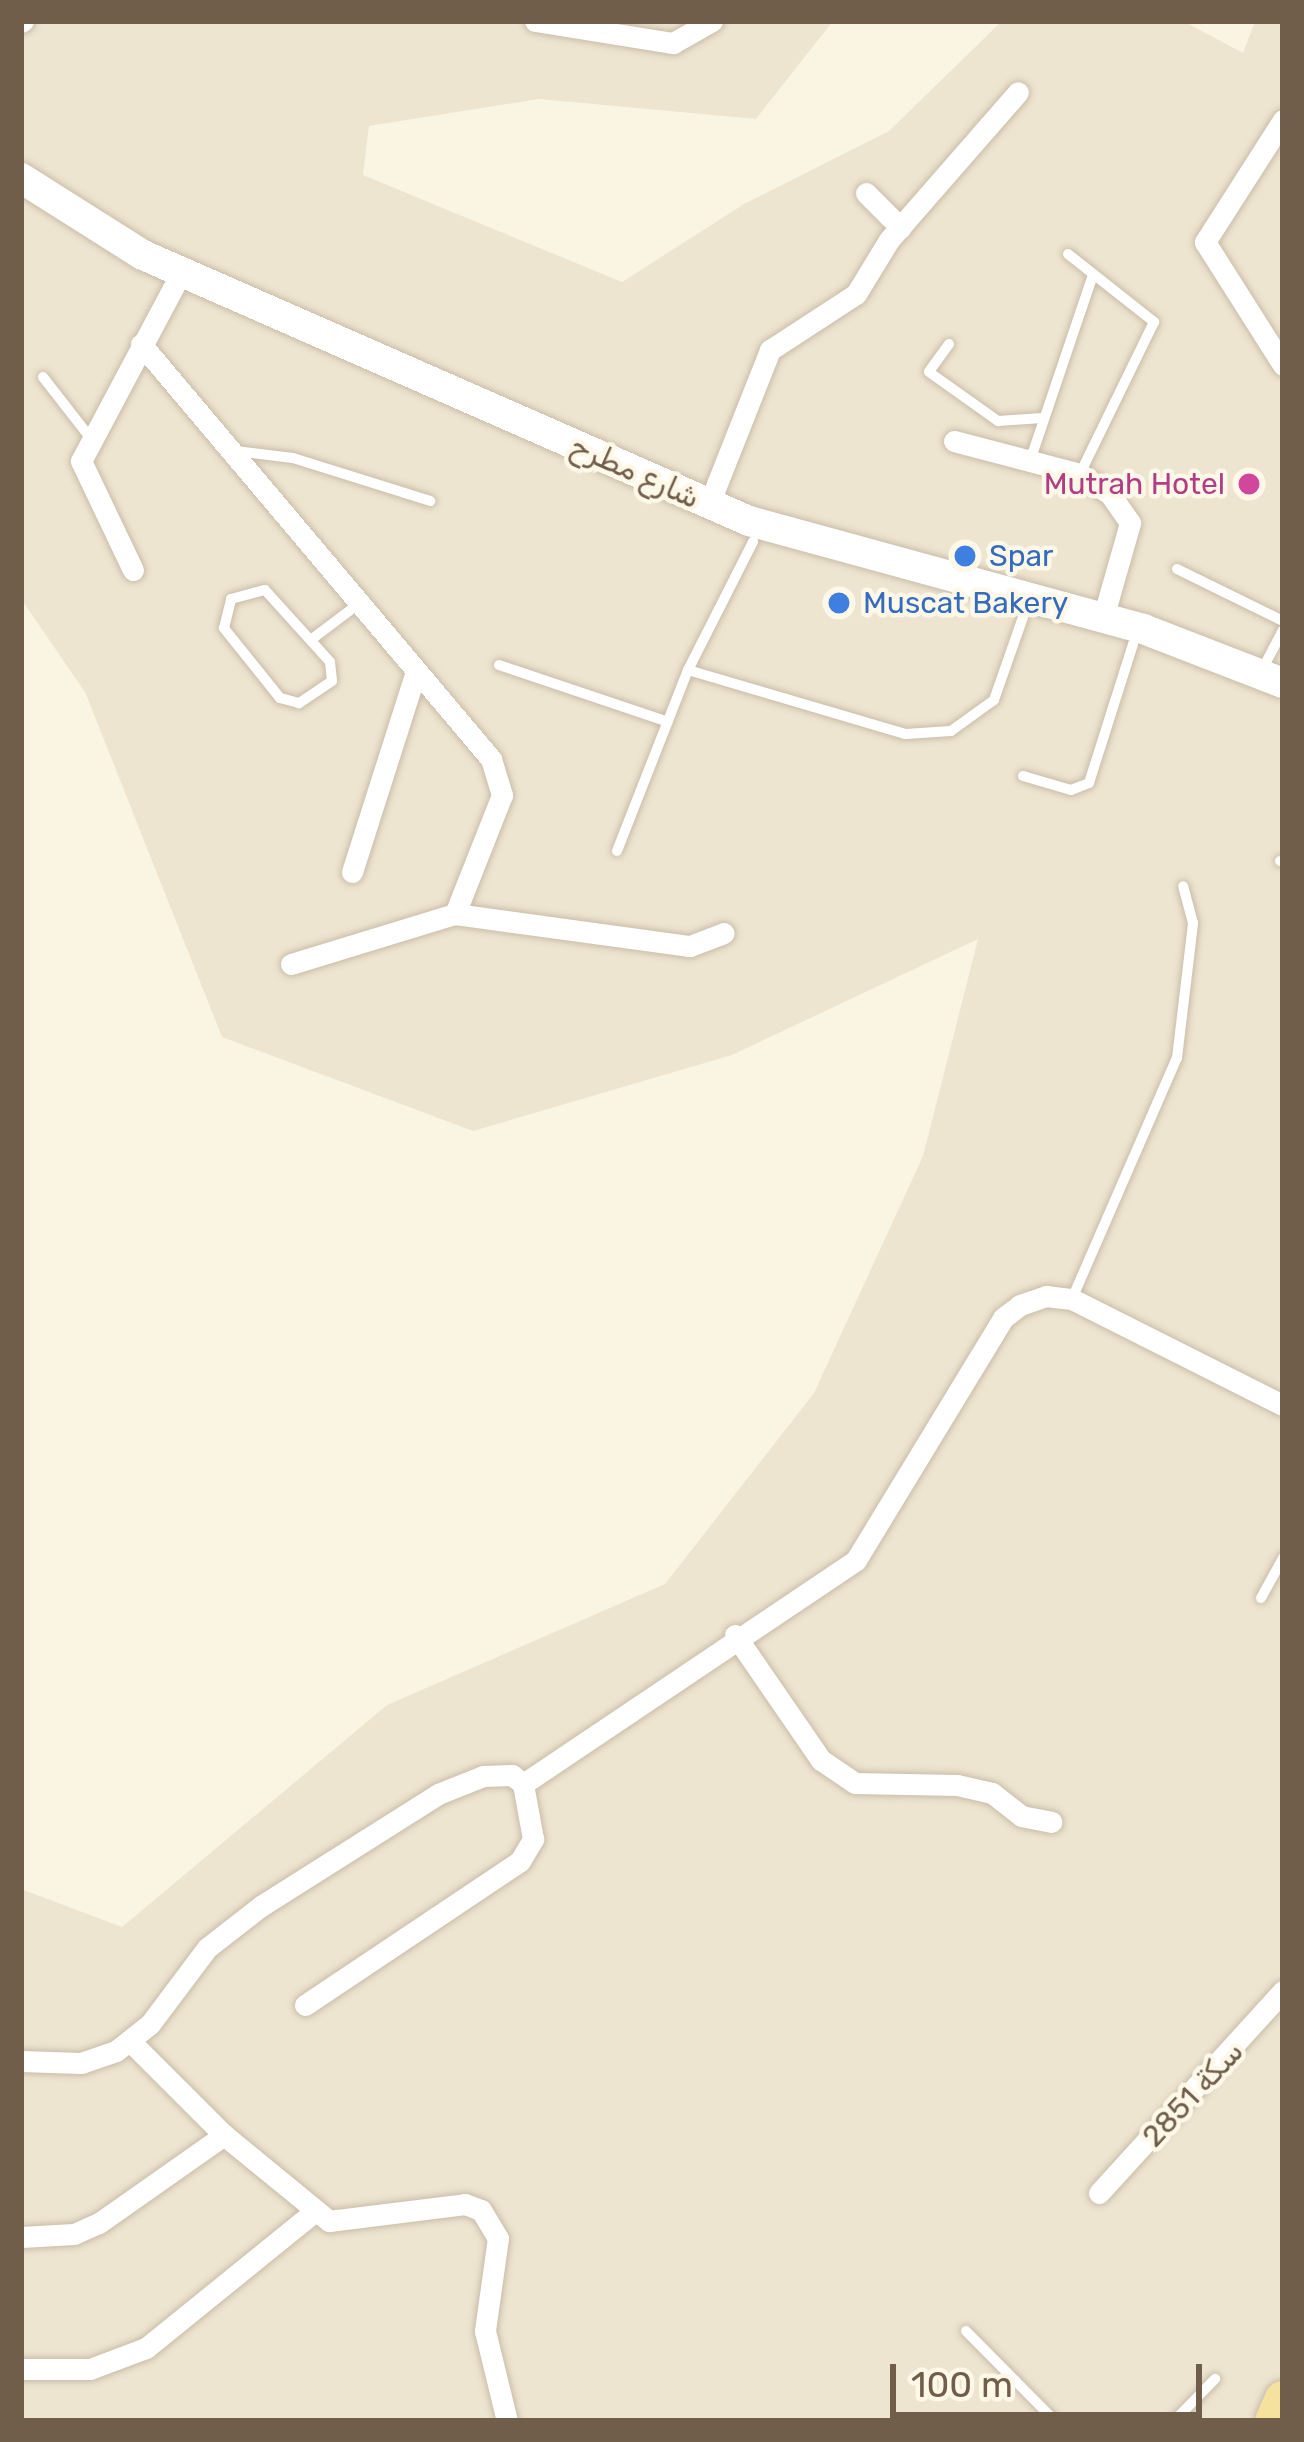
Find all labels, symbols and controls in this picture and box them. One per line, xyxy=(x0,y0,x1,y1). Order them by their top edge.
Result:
street label: شارع مطرح xyxy=(565,428,705,516)
place label: Mutrah Hotel xyxy=(1044,466,1225,502)
marker: Mutrah Hotel xyxy=(1236,471,1262,497)
place label: Spar xyxy=(989,538,1053,574)
marker: Spar xyxy=(952,543,978,569)
place label: Muscat Bakery xyxy=(863,585,1068,621)
marker: Muscat Bakery xyxy=(826,590,852,616)
street label: سكة 2851 xyxy=(1135,2034,1251,2154)
scale bar xyxy=(896,2340,1208,2414)
text: 100 m xyxy=(911,2363,1013,2406)

